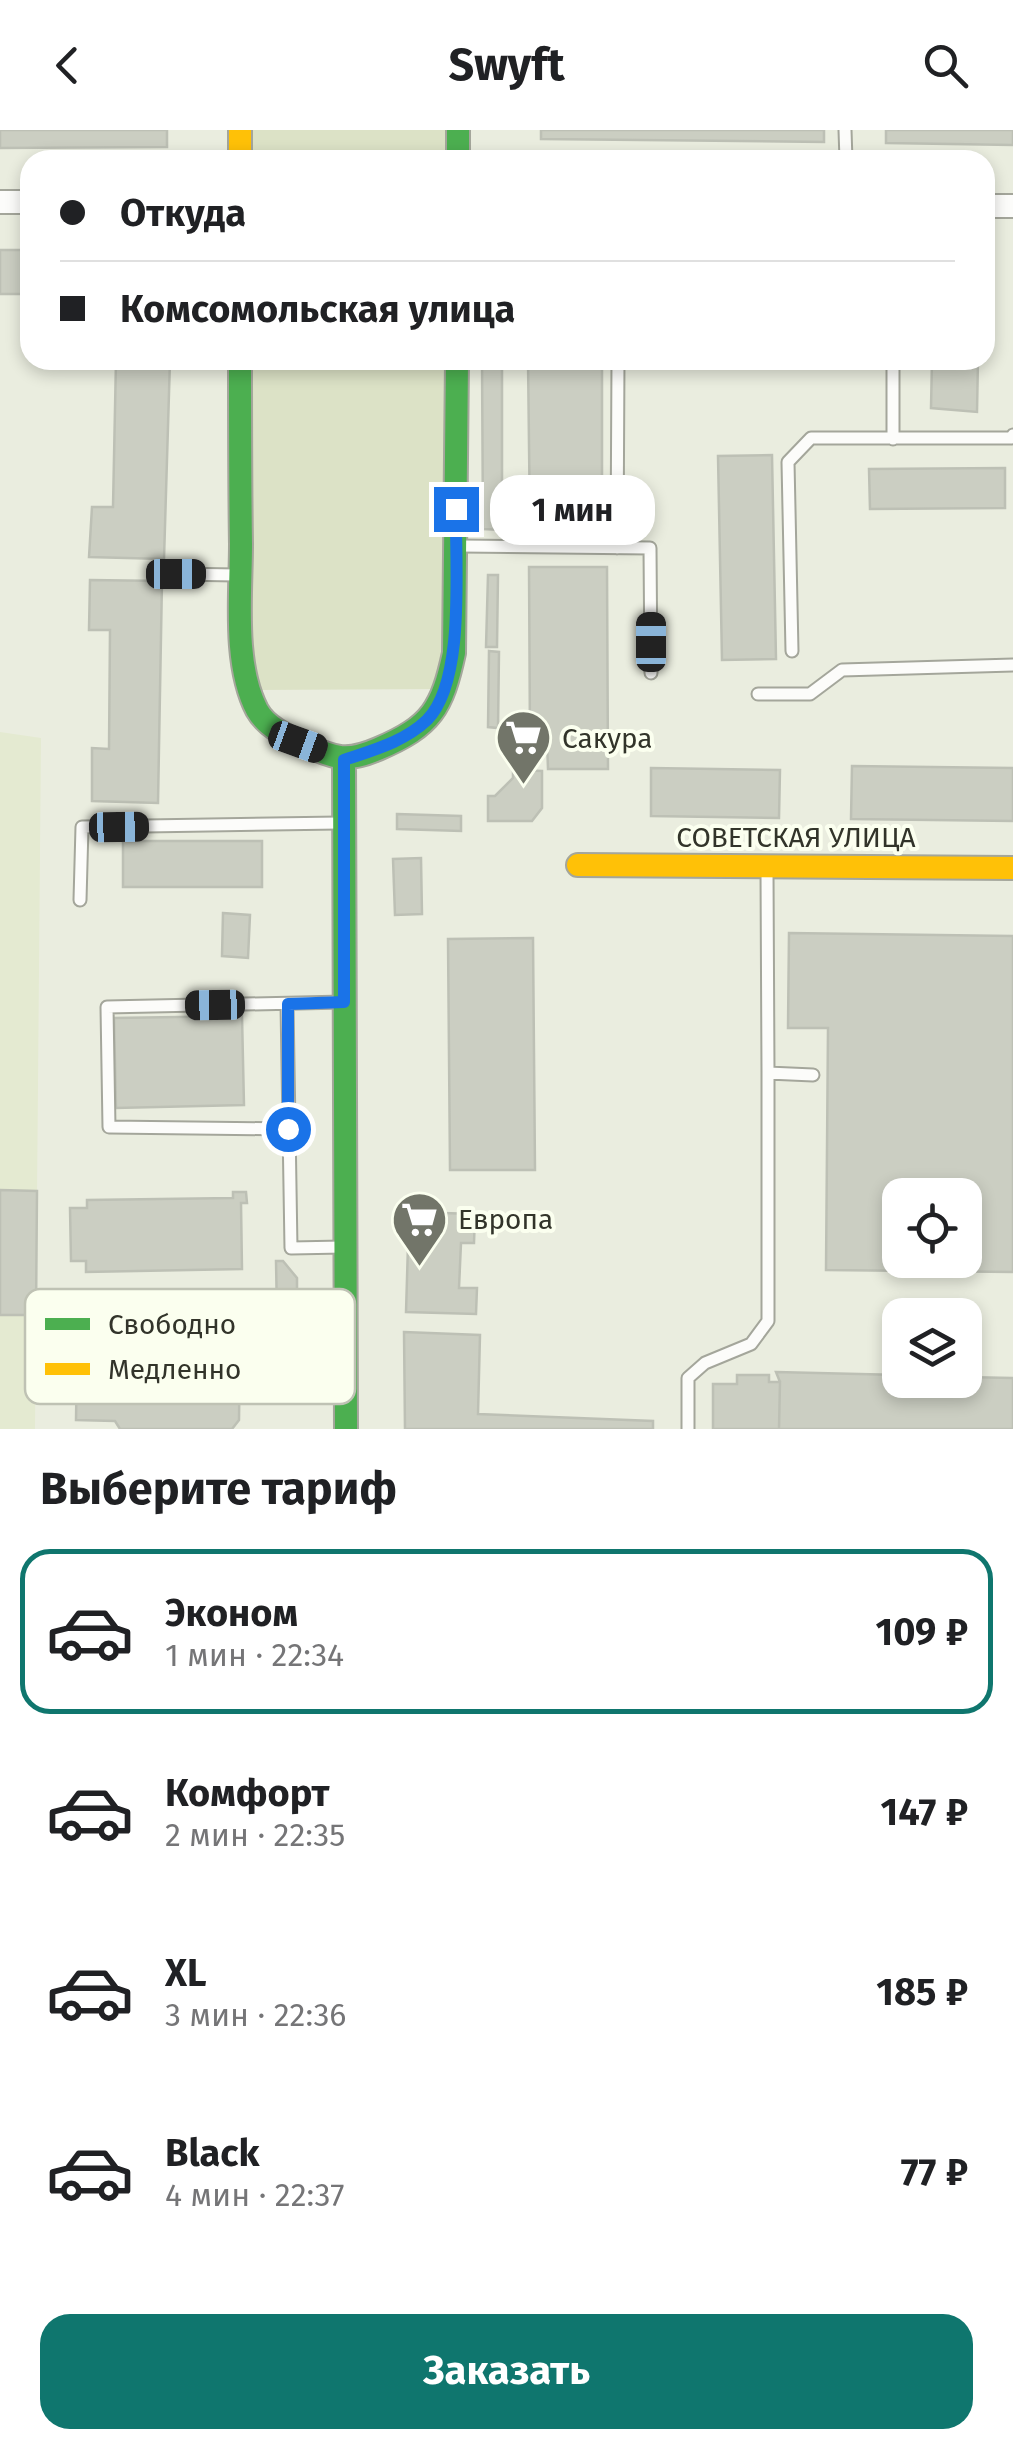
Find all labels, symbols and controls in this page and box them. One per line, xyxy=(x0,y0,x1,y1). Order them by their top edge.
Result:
icon: back xyxy=(40,38,95,93)
text: Swyft xyxy=(448,38,565,92)
icon: search xyxy=(918,38,973,93)
text: Откуда xyxy=(120,190,246,236)
text: Комсомольская улица xyxy=(120,286,515,332)
callout: 1 мин xyxy=(491,474,656,544)
route end xyxy=(434,487,479,532)
text: 1 мин xyxy=(532,491,613,529)
car xyxy=(146,559,206,589)
car xyxy=(636,612,666,672)
supermarket icon: Сакура xyxy=(493,708,553,787)
car xyxy=(265,718,331,766)
place label: Сакура xyxy=(562,722,653,755)
car xyxy=(89,811,149,843)
street label: СОВЕТСКАЯ УЛИЦА xyxy=(676,821,916,854)
car xyxy=(185,989,245,1021)
route start xyxy=(266,1107,311,1152)
map controls xyxy=(882,1178,982,1398)
button: locate xyxy=(882,1178,982,1278)
supermarket icon: Европа xyxy=(389,1189,449,1268)
place label: Европа xyxy=(458,1203,553,1236)
legend xyxy=(25,1289,355,1404)
button: layers xyxy=(882,1298,982,1398)
text: Свободно xyxy=(108,1308,236,1341)
text: Медленно xyxy=(108,1353,241,1386)
text: Выберите тариф xyxy=(40,1462,397,1516)
icon: car xyxy=(45,1587,135,1677)
text: Эконом xyxy=(165,1590,298,1636)
text: 109 ₽ xyxy=(876,1609,968,1655)
text: 1 мин · 22:34 xyxy=(165,1636,344,1674)
icon: car xyxy=(45,1767,135,1857)
text: Комфорт xyxy=(165,1770,329,1816)
text: 147 ₽ xyxy=(881,1789,968,1835)
text: 2 мин · 22:35 xyxy=(165,1816,345,1854)
icon: car xyxy=(45,1947,135,2037)
text: XL xyxy=(165,1950,207,1996)
text: 185 ₽ xyxy=(876,1969,968,2015)
text: 3 мин · 22:36 xyxy=(165,1996,346,2034)
icon: car xyxy=(45,2127,135,2217)
text: Black xyxy=(165,2130,260,2176)
text: 77 ₽ xyxy=(901,2149,968,2195)
text: 4 мин · 22:37 xyxy=(165,2176,344,2214)
button: Заказать xyxy=(40,2314,973,2429)

